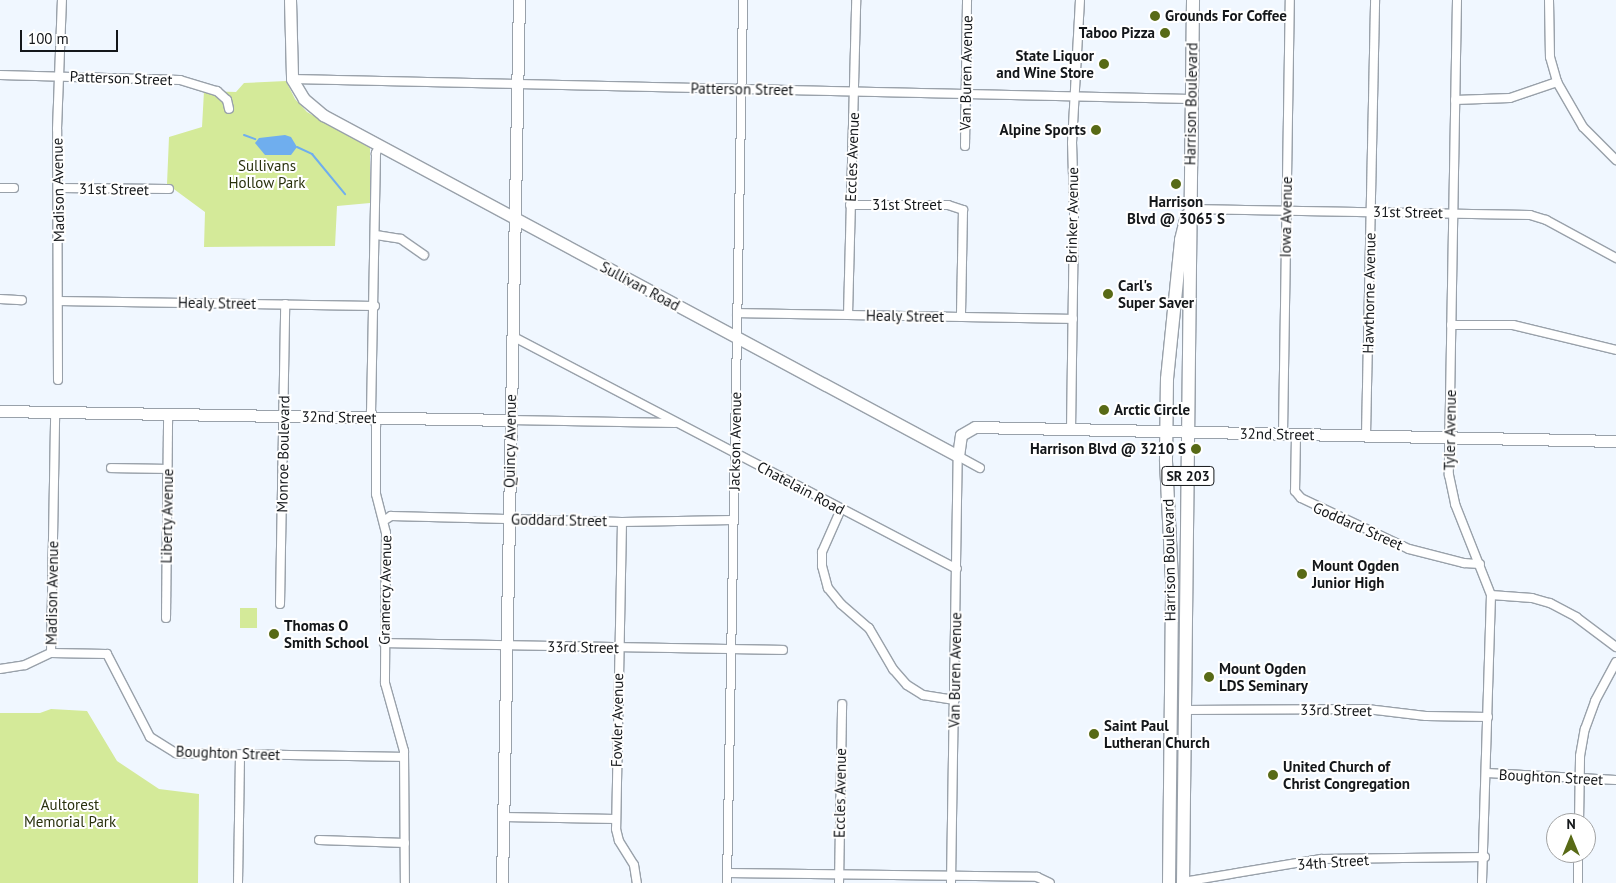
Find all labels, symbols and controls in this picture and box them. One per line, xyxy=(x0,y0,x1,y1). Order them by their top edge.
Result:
place label: Grounds For Coffee xyxy=(1165,7,1287,25)
marker: Grounds For Coffee xyxy=(1149,10,1161,22)
street label: Van Buren Avenue xyxy=(956,15,976,131)
scale bar xyxy=(22,20,120,52)
place label: Taboo Pizza xyxy=(1079,24,1155,42)
marker: Taboo Pizza xyxy=(1159,27,1171,39)
text: 100 m xyxy=(28,29,69,48)
street label: Harrison Boulevard xyxy=(1181,43,1201,165)
place label: State Liquor and Wine Store xyxy=(996,46,1094,81)
marker: State Liquor and Wine Store xyxy=(1098,58,1110,70)
street label: Patterson Street xyxy=(69,67,173,89)
street label: Patterson Street xyxy=(690,79,794,99)
street label: Eccles Avenue xyxy=(841,112,863,202)
place label: Alpine Sports xyxy=(999,121,1086,139)
marker: Alpine Sports xyxy=(1090,124,1102,136)
street label: Madison Avenue xyxy=(48,137,68,243)
park label: Sullivans Hollow Park xyxy=(228,156,306,191)
street label: Brinker Avenue xyxy=(1062,167,1082,263)
street label: Iowa Avenue xyxy=(1276,176,1296,258)
marker: Harrison Blvd @ 3065 S xyxy=(1170,178,1182,190)
street label: 31st Street xyxy=(79,179,149,199)
place label: Harrison Blvd @ 3065 S xyxy=(1127,192,1225,227)
street label: 31st Street xyxy=(872,196,942,214)
street label: 31st Street xyxy=(1373,202,1443,222)
street label: Hawthorne Avenue xyxy=(1359,232,1379,354)
street label: Sullivan Road xyxy=(597,258,683,314)
place label: Carl's Super Saver xyxy=(1118,276,1194,311)
marker: Carl's Super Saver xyxy=(1102,288,1114,300)
street label: Healy Street xyxy=(177,293,257,313)
street label: Healy Street xyxy=(865,306,945,326)
street label: Tyler Avenue xyxy=(1440,389,1460,471)
street label: Jackson Avenue xyxy=(725,391,745,491)
street label: Quincy Avenue xyxy=(500,393,520,489)
street label: Monroe Boulevard xyxy=(273,395,293,513)
place label: Arctic Circle xyxy=(1114,401,1191,419)
marker: Arctic Circle xyxy=(1098,404,1110,416)
street label: 32nd Street xyxy=(301,407,377,427)
street label: 32nd Street xyxy=(1239,424,1315,444)
place label: Harrison Blvd @ 3210 S xyxy=(1030,440,1186,458)
marker: Harrison Blvd @ 3210 S xyxy=(1190,443,1202,455)
street label: Chatelain Road xyxy=(754,457,848,519)
road number: SR 203 xyxy=(1160,464,1216,488)
street label: Liberty Avenue xyxy=(157,468,177,564)
street label: Goddard Street xyxy=(1310,498,1406,554)
street label: Harrison Boulevard xyxy=(1159,499,1179,621)
street label: Goddard Street xyxy=(511,510,607,530)
street label: Gramercy Avenue xyxy=(375,534,395,646)
street label: Madison Avenue xyxy=(42,540,62,646)
place label: Mount Ogden Junior High xyxy=(1312,556,1399,591)
marker: Mount Ogden Junior High xyxy=(1296,568,1308,580)
street label: Van Buren Avenue xyxy=(945,612,965,728)
place label: Thomas O Smith School xyxy=(284,616,368,651)
marker: Thomas O Smith School xyxy=(268,628,280,640)
street label: 33rd Street xyxy=(547,637,619,657)
place label: Mount Ogden LDS Seminary xyxy=(1219,659,1308,694)
marker: Mount Ogden LDS Seminary xyxy=(1203,671,1215,683)
street label: Fowler Avenue xyxy=(607,673,627,767)
street label: 33rd Street xyxy=(1300,700,1372,720)
place label: Saint Paul Lutheran Church xyxy=(1104,716,1210,751)
marker: Saint Paul Lutheran Church xyxy=(1088,728,1100,740)
street label: Boughton Street xyxy=(175,742,281,764)
street label: Eccles Avenue xyxy=(830,748,850,838)
place label: United Church of Christ Congregation xyxy=(1283,757,1410,792)
street label: Boughton Street xyxy=(1498,765,1604,789)
marker: United Church of Christ Congregation xyxy=(1267,769,1279,781)
park label: Aultorest Memorial Park xyxy=(24,795,116,830)
north arrow xyxy=(1546,813,1596,863)
text: N xyxy=(1566,815,1576,833)
street label: 34th Street xyxy=(1296,851,1370,873)

